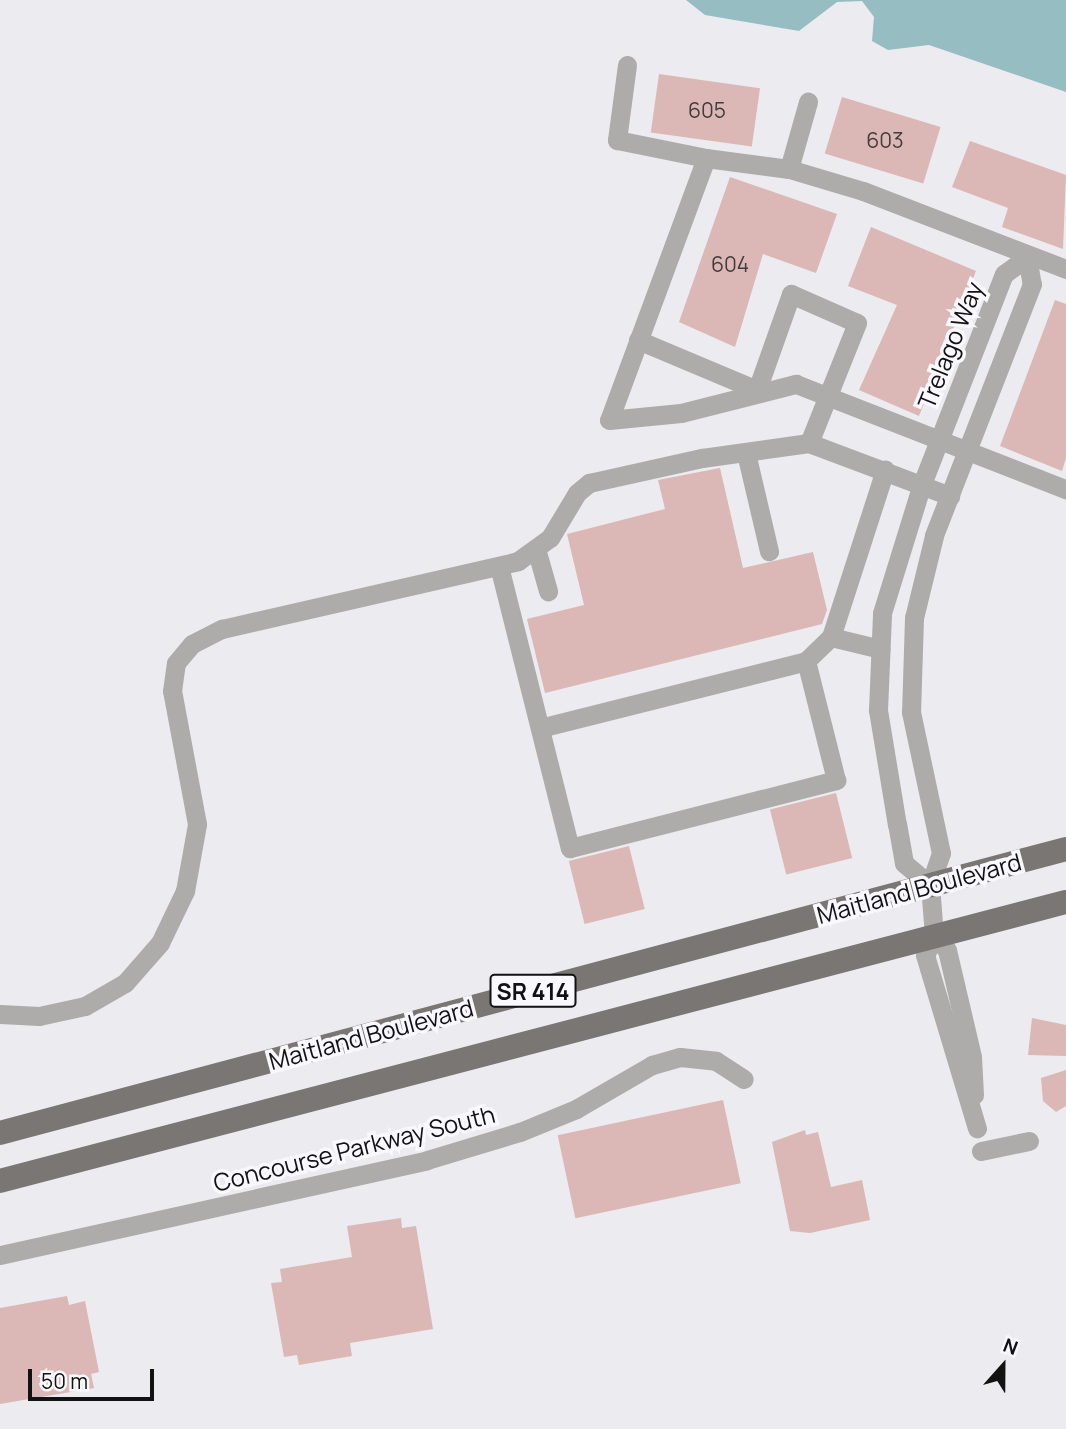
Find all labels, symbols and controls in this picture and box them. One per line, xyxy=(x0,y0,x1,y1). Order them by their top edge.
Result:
house number: 605 xyxy=(688,97,726,123)
house number: 603 xyxy=(866,127,904,153)
house number: 604 xyxy=(711,251,749,277)
street label: Trelago Way xyxy=(911,277,989,413)
street label: Maitland Boulevard xyxy=(814,847,1024,929)
road number: SR 414 xyxy=(489,972,577,1010)
street label: Maitland Boulevard xyxy=(266,993,476,1075)
street label: Concourse Parkway South xyxy=(210,1099,498,1197)
north arrow xyxy=(968,1331,1038,1401)
text: N xyxy=(999,1332,1022,1361)
scale bar xyxy=(32,1356,158,1400)
text: 50 m xyxy=(41,1367,88,1395)

